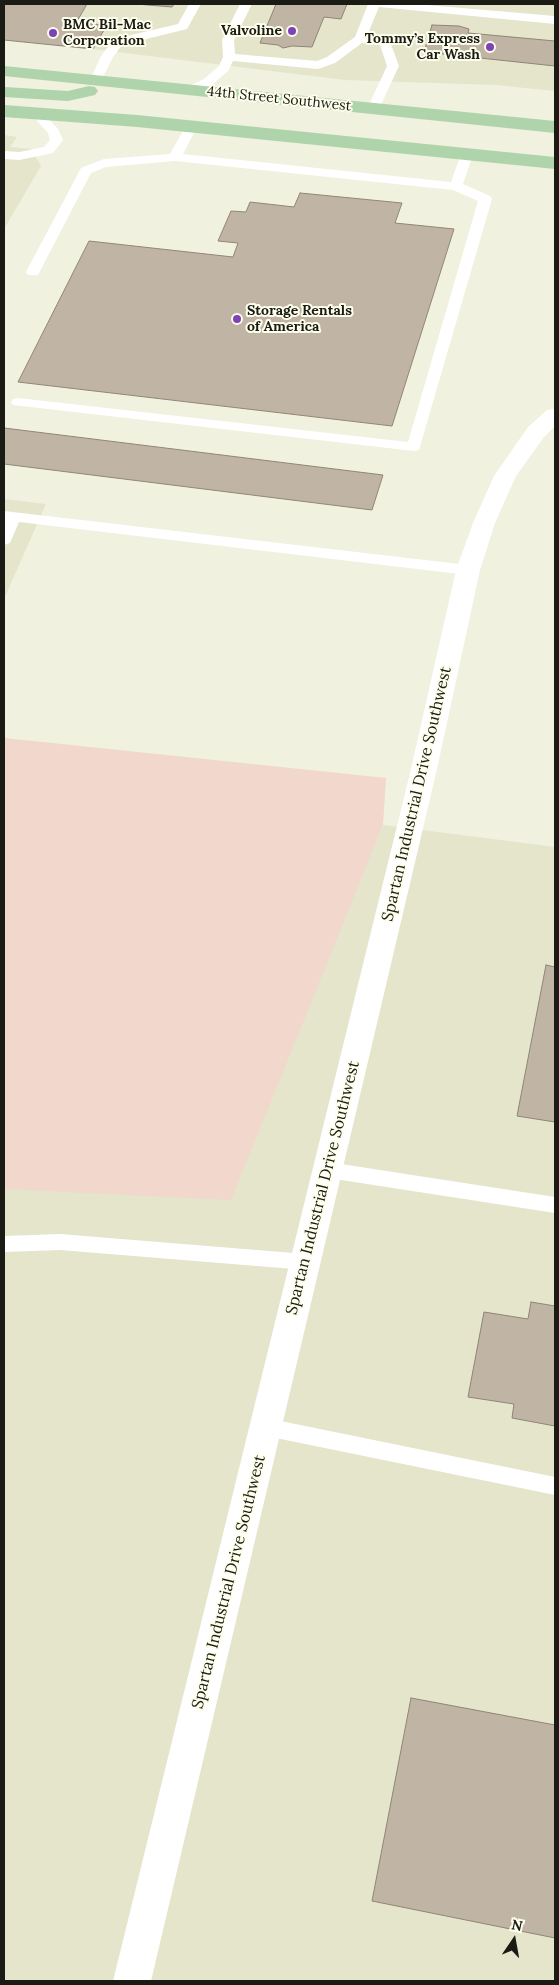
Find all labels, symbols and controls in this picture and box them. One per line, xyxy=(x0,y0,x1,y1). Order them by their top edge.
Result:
place label: BMC Bil-Mac Corporation xyxy=(63,17,151,49)
place label: Valvoline xyxy=(221,23,282,39)
marker: Valvoline xyxy=(286,25,298,37)
marker: BMC Bil-Mac Corporation xyxy=(47,27,59,39)
place label: Tommy’s Express Car Wash xyxy=(365,31,480,64)
marker: Tommy’s Express Car Wash xyxy=(484,41,496,53)
street label: 44th Street Southwest xyxy=(206,83,352,115)
place label: Storage Rentals of America xyxy=(247,303,352,336)
marker: Storage Rentals of America xyxy=(231,313,243,325)
street label: Spartan Industrial Drive Southwest xyxy=(378,665,456,923)
street label: Spartan Industrial Drive Southwest xyxy=(282,1059,364,1317)
street label: Spartan Industrial Drive Southwest xyxy=(188,1453,270,1711)
north arrow xyxy=(489,1915,539,1965)
text: N xyxy=(510,1915,524,1935)

